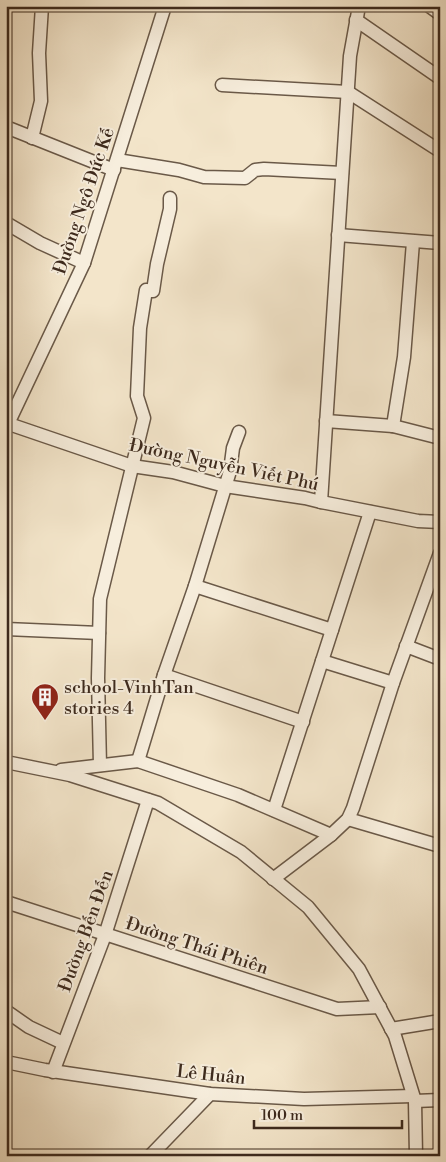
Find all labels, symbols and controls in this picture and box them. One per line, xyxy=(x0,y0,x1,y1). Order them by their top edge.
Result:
street label: Đường Ngô Đức Kế xyxy=(48,125,120,277)
street label: Đường Nguyễn Viết Phú xyxy=(127,434,322,497)
place label: school-VinhTan stories 4 xyxy=(64,676,194,720)
building icon: school-VinhTan stories 4 xyxy=(30,682,60,721)
street label: Đường Bến Đến xyxy=(53,867,119,995)
street label: Đường Thái Phiên xyxy=(123,912,272,980)
street label: Lê Huân xyxy=(175,1060,247,1090)
scale bar xyxy=(254,1097,401,1129)
text: 100 m xyxy=(261,1106,303,1125)

